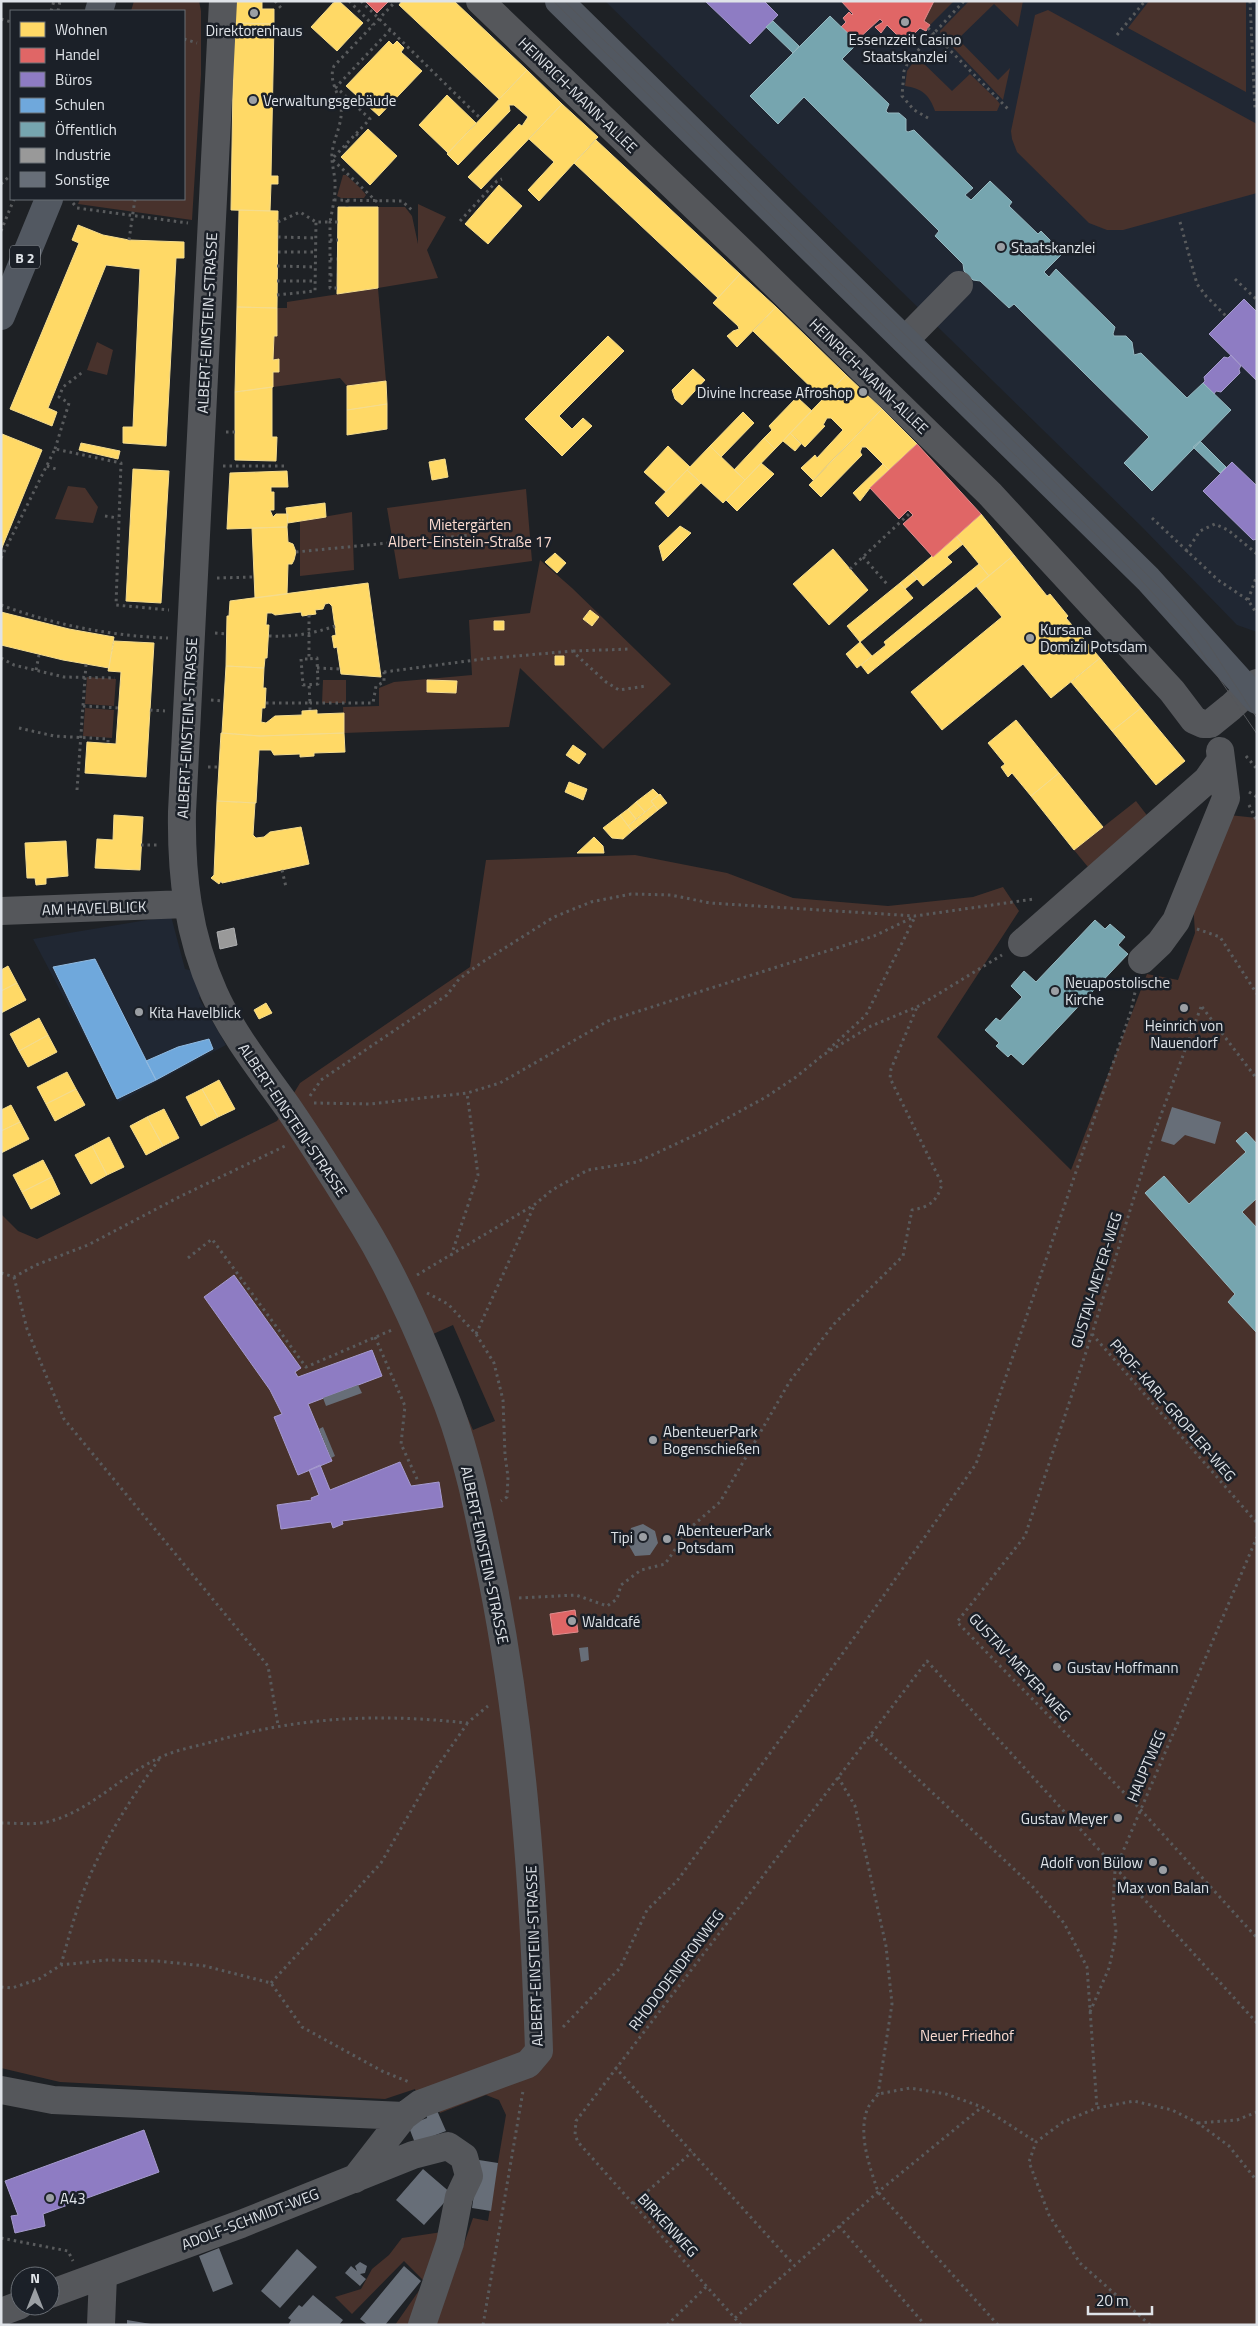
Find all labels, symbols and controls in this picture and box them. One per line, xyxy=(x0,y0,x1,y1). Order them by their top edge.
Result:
marker: Direktorenhaus xyxy=(248,7,260,19)
legend xyxy=(10,10,185,200)
marker: Essenzzeit Casino Staatskanzlei xyxy=(899,16,911,28)
text: Wohnen xyxy=(55,18,108,41)
place label: Direktorenhaus xyxy=(205,19,303,42)
place label: Essenzzeit Casino Staatskanzlei xyxy=(849,28,961,68)
street label: HEINRICH-MANN-ALLEE xyxy=(513,32,643,158)
text: Handel xyxy=(55,43,100,66)
text: Büros xyxy=(55,68,92,91)
place label: Verwaltungsgebäude xyxy=(263,89,396,112)
text: Schulen xyxy=(55,93,105,116)
marker: Verwaltungsgebäude xyxy=(247,94,259,106)
text: Öffentlich xyxy=(55,118,117,141)
text: Industrie xyxy=(55,143,111,166)
text: Sonstige xyxy=(55,168,110,191)
street label: ALBERT-EINSTEIN-STRASSE xyxy=(191,232,223,414)
place label: Staatskanzlei xyxy=(1011,236,1095,259)
marker: Staatskanzlei xyxy=(995,241,1007,253)
road number: B 2 xyxy=(10,246,40,268)
street label: HEINRICH-MANN-ALLEE xyxy=(804,313,934,439)
place label: Divine Increase Afroshop xyxy=(697,381,853,404)
marker: Divine Increase Afroshop xyxy=(857,386,869,398)
park label: Mietergärten Albert-Einstein-Straße 17 xyxy=(388,513,552,553)
place label: Kursana Domizil Potsdam xyxy=(1040,618,1147,658)
marker: Kursana Domizil Potsdam xyxy=(1024,632,1036,644)
street label: ALBERT-EINSTEIN-STRASSE xyxy=(171,637,203,819)
street label: AM HAVELBLICK xyxy=(41,895,147,921)
place label: Neuapostolische Kirche xyxy=(1065,971,1170,1011)
marker: Neuapostolische Kirche xyxy=(1049,985,1061,997)
place label: Kita Havelblick xyxy=(149,1001,241,1024)
marker: Heinrich von Nauendorf xyxy=(1178,1002,1190,1014)
marker: Kita Havelblick xyxy=(133,1006,145,1018)
place label: Heinrich von Nauendorf xyxy=(1145,1014,1223,1054)
street label: ALBERT-EINSTEIN-STRASSE xyxy=(233,1038,353,1202)
street label: GUSTAV-MEYER-WEG xyxy=(1064,1209,1128,1351)
street label: PROF.-KARL-GROPLER-WEG xyxy=(1105,1334,1241,1486)
place label: AbenteuerPark Bogenschießen xyxy=(663,1420,760,1460)
marker: AbenteuerPark Bogenschießen xyxy=(647,1434,659,1446)
street label: ALBERT-EINSTEIN-STRASSE xyxy=(455,1464,515,1646)
place label: AbenteuerPark Potsdam xyxy=(677,1519,772,1559)
place label: Tipi xyxy=(611,1526,633,1549)
marker: Tipi xyxy=(637,1531,649,1543)
marker: AbenteuerPark Potsdam xyxy=(661,1533,673,1545)
street label: GUSTAV-MEYER-WEG xyxy=(964,1608,1076,1726)
place label: Waldcafé xyxy=(582,1610,640,1633)
marker: Waldcafé xyxy=(566,1615,578,1627)
place label: Gustav Hoffmann xyxy=(1067,1656,1178,1679)
marker: Gustav Hoffmann xyxy=(1051,1661,1063,1673)
street label: HAUPTWEG xyxy=(1121,1726,1171,1806)
place label: Gustav Meyer xyxy=(1021,1807,1108,1830)
marker: Gustav Meyer xyxy=(1112,1812,1124,1824)
place label: Adolf von Bülow xyxy=(1040,1851,1143,1874)
marker: Adolf von Bülow xyxy=(1147,1856,1159,1868)
marker: Max von Balan xyxy=(1157,1864,1169,1876)
street label: ALBERT-EINSTEIN-STRASSE xyxy=(519,1865,549,2047)
place label: Max von Balan xyxy=(1117,1876,1209,1899)
street label: RHODODENDRONWEG xyxy=(623,1905,729,2035)
park label: Neuer Friedhof xyxy=(920,2024,1014,2047)
street label: ADOLF-SCHMIDT-WEG xyxy=(178,2182,322,2256)
place label: A43 xyxy=(60,2187,86,2210)
street label: BIRKENWEG xyxy=(632,2188,704,2262)
marker: A43 xyxy=(44,2192,56,2204)
north arrow xyxy=(10,2266,60,2316)
text: N xyxy=(30,2267,40,2288)
scale bar xyxy=(1088,2284,1152,2316)
text: 20 m xyxy=(1096,2289,1129,2312)

